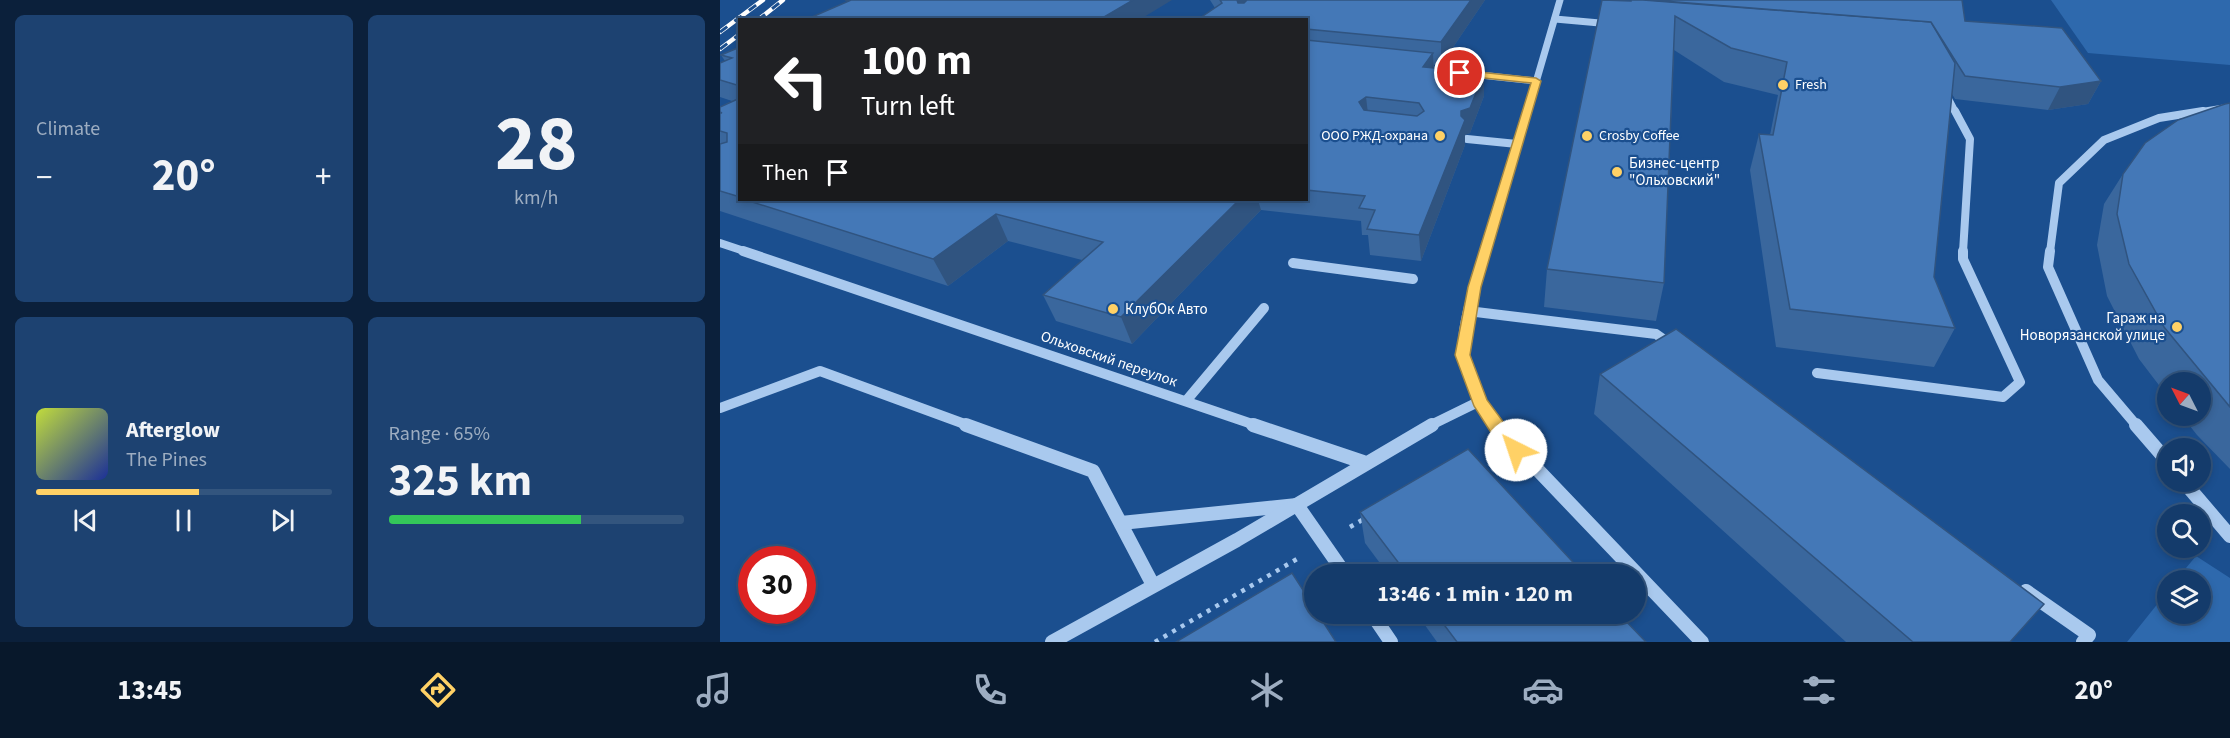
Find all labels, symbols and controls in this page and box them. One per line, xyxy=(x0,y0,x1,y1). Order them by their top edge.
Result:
text: 100 m xyxy=(861,31,972,91)
icon: left xyxy=(762,42,840,120)
pin xyxy=(1434,47,1485,98)
icon: arrive xyxy=(1443,56,1476,89)
place label: Fresh xyxy=(1795,75,1827,95)
marker: Fresh xyxy=(1776,78,1790,92)
text: Turn left xyxy=(861,87,955,126)
text: 28 xyxy=(495,89,577,200)
text: Climate xyxy=(36,115,100,143)
place label: ООО РЖД-охрана xyxy=(1321,126,1428,146)
place label: Crosby Coffee xyxy=(1599,126,1680,146)
marker: ООО РЖД-охрана xyxy=(1433,129,1447,143)
marker: Crosby Coffee xyxy=(1580,129,1594,143)
text: 20° xyxy=(152,144,216,208)
place label: Бизнес-центр "Ольховский" xyxy=(1629,153,1720,191)
text: − xyxy=(36,154,52,201)
text: + xyxy=(315,154,331,201)
icon: arrive xyxy=(821,156,854,189)
text: Then xyxy=(762,157,809,189)
marker: Бизнес-центр "Ольховский" xyxy=(1610,165,1624,179)
text: km/h xyxy=(514,184,558,212)
place label: КлубОк Авто xyxy=(1125,299,1208,320)
marker: КлубОк Авто xyxy=(1106,302,1120,316)
place label: Гараж на Новорязанской улице xyxy=(2020,308,2165,346)
marker: Гараж на Новорязанской улице xyxy=(2170,320,2184,334)
street label: Ольховский переулок xyxy=(1038,326,1181,392)
north arrow xyxy=(2157,372,2211,426)
map controls xyxy=(2157,372,2211,624)
text: Afterglow xyxy=(126,414,220,446)
position arrow xyxy=(1484,418,1548,482)
text: Range · 65% xyxy=(389,420,490,448)
button: sound xyxy=(2157,438,2211,492)
text: The Pines xyxy=(126,446,207,474)
text: 325 km xyxy=(389,449,532,513)
icon: previous xyxy=(69,504,102,537)
icon: pause xyxy=(167,504,200,537)
icon: next xyxy=(266,504,299,537)
button: search xyxy=(2157,504,2211,558)
speed limit sign: 30 xyxy=(738,546,816,624)
button: layers xyxy=(2157,570,2211,624)
text: 13:46 · 1 min · 120 m xyxy=(1377,578,1573,610)
icon: directions xyxy=(417,669,459,711)
icon: music xyxy=(693,669,735,711)
icon: phone xyxy=(969,669,1011,711)
icon: climate xyxy=(1246,669,1288,711)
icon: car xyxy=(1522,669,1564,711)
icon: filters xyxy=(1798,669,1840,711)
text: 13:45 xyxy=(117,671,182,710)
text: 20° xyxy=(2074,671,2113,710)

